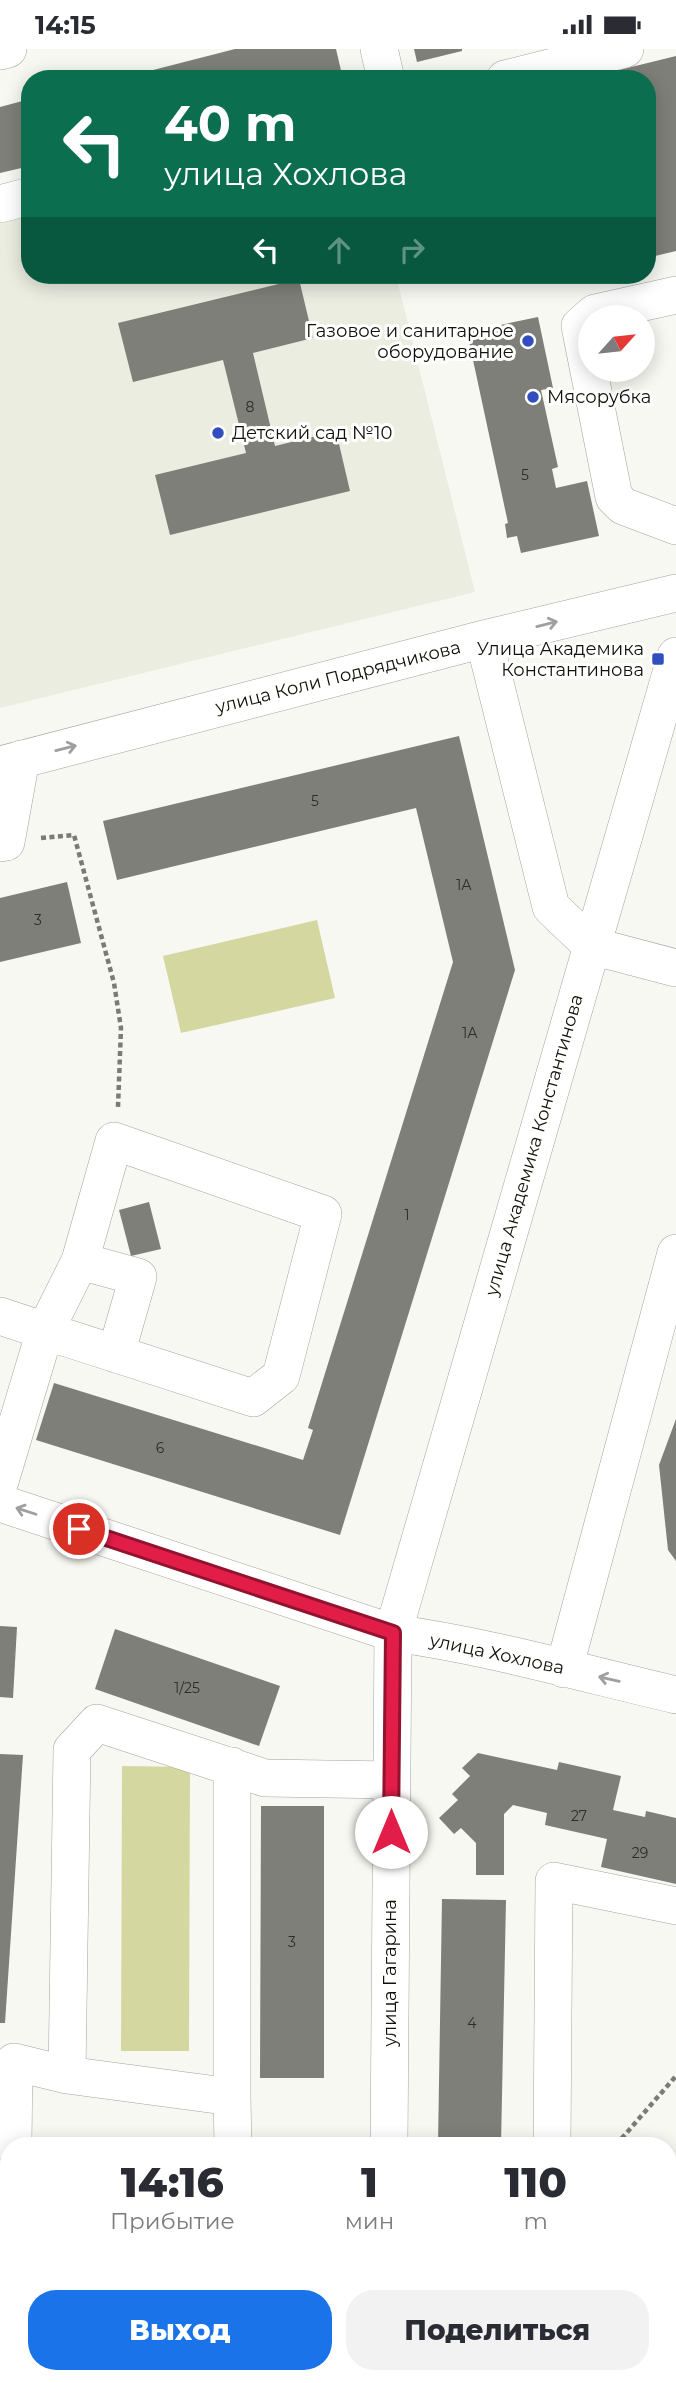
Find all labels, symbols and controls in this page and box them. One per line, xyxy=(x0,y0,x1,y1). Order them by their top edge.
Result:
text: 14:15 xyxy=(35,9,96,41)
text: 40 m xyxy=(164,94,296,153)
icon: left xyxy=(49,98,140,189)
text: улица Хохлова xyxy=(164,154,407,193)
icon: left xyxy=(247,231,285,269)
icon: ahead xyxy=(320,231,358,269)
icon: right xyxy=(393,231,431,269)
north arrow xyxy=(578,305,654,381)
map controls xyxy=(578,305,655,382)
place label: Газовое и санитарное оборудование xyxy=(306,320,514,363)
marker: Газовое и санитарное оборудование xyxy=(520,333,536,349)
place label: Мясорубка xyxy=(547,386,651,408)
marker: Мясорубка xyxy=(525,389,541,405)
house number: 8 xyxy=(246,398,255,416)
place label: Детский сад №10 xyxy=(232,422,392,444)
marker: Детский сад №10 xyxy=(210,425,226,441)
house number: 5 xyxy=(521,466,529,484)
one-way arrow xyxy=(536,617,558,630)
street label: улица Коли Подрядчикова xyxy=(212,636,463,718)
place label: Улица Академика Константинова xyxy=(477,638,644,681)
marker: Улица Академика Константинова xyxy=(650,651,666,667)
one-way arrow xyxy=(55,740,77,753)
house number: 5 xyxy=(311,792,319,810)
house number: 1А xyxy=(456,876,472,894)
house number: 3 xyxy=(34,911,42,929)
street label: улица Академика Константинова xyxy=(480,992,588,1299)
house number: 1А xyxy=(462,1024,478,1042)
house number: 1 xyxy=(404,1206,410,1224)
house number: 6 xyxy=(156,1439,165,1457)
pin xyxy=(49,1499,109,1559)
one-way arrow xyxy=(15,1504,37,1516)
icon: arrive xyxy=(60,1510,98,1548)
street label: улица Хохлова xyxy=(427,1629,566,1679)
one-way arrow xyxy=(599,1672,621,1685)
house number: 1/25 xyxy=(174,1679,200,1697)
position arrow xyxy=(354,1795,428,1869)
house number: 27 xyxy=(571,1807,587,1825)
house number: 29 xyxy=(632,1844,648,1862)
street label: улица Гагарина xyxy=(379,1899,401,2048)
house number: 3 xyxy=(288,1933,296,1951)
house number: 4 xyxy=(467,2014,477,2032)
text: 14:16 xyxy=(121,2156,224,2208)
text: 1 xyxy=(361,2156,378,2208)
text: 110 xyxy=(504,2156,567,2208)
text: Прибытие xyxy=(110,2207,235,2235)
text: мин xyxy=(345,2207,394,2235)
text: m xyxy=(523,2207,548,2235)
button: Выход xyxy=(28,2290,332,2370)
button: Поделиться xyxy=(346,2290,649,2370)

